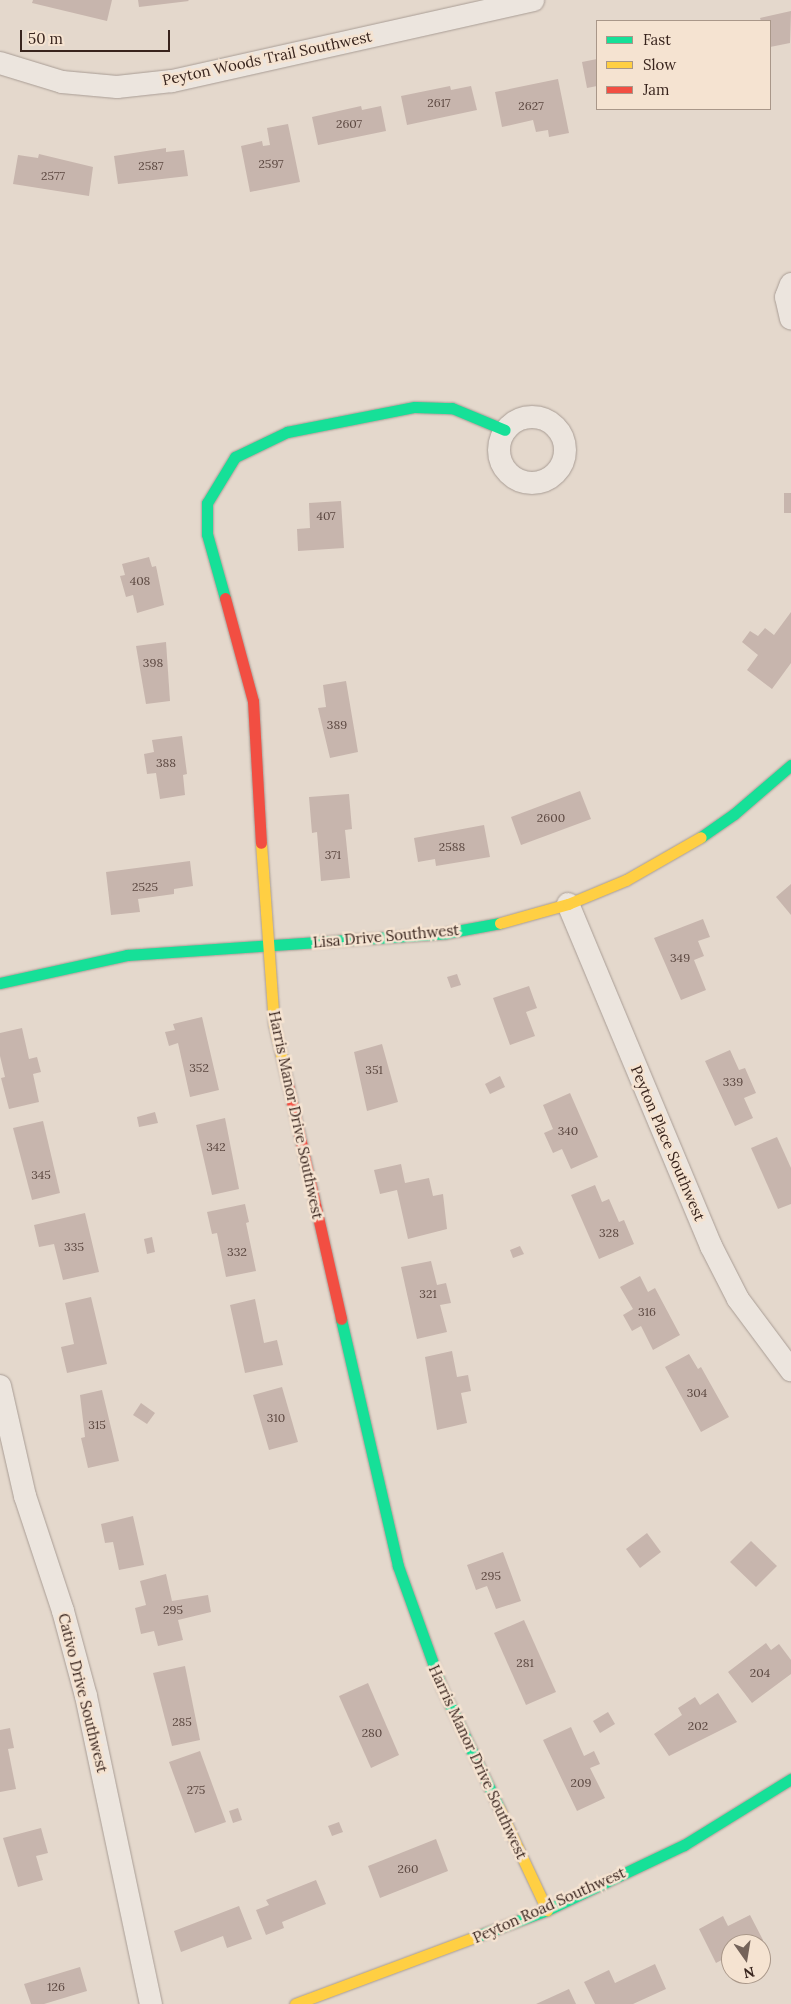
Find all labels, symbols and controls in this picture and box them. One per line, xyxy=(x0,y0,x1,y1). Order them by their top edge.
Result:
scale bar xyxy=(22,20,172,52)
legend xyxy=(596,20,771,110)
street label: Peyton Woods Trail Southwest xyxy=(161,27,373,89)
text: 50 m xyxy=(28,29,63,48)
text: Fast xyxy=(643,30,671,49)
text: Slow xyxy=(643,55,676,74)
text: Jam xyxy=(643,80,670,99)
house number: 2617 xyxy=(427,96,451,110)
house number: 2627 xyxy=(518,99,544,113)
house number: 2607 xyxy=(336,117,362,131)
house number: 2597 xyxy=(258,157,284,171)
house number: 2587 xyxy=(138,159,164,173)
house number: 2577 xyxy=(41,169,65,183)
house number: 407 xyxy=(316,509,336,523)
house number: 408 xyxy=(130,574,150,588)
house number: 398 xyxy=(143,656,163,670)
house number: 389 xyxy=(327,718,347,732)
house number: 388 xyxy=(156,756,176,770)
house number: 2600 xyxy=(537,811,565,825)
house number: 2588 xyxy=(439,840,465,854)
house number: 371 xyxy=(325,848,341,862)
house number: 2525 xyxy=(132,880,158,894)
street label: Lisa Drive Southwest xyxy=(312,921,460,951)
house number: 349 xyxy=(670,951,690,965)
street label: Harris Manor Drive Southwest xyxy=(265,1009,327,1221)
house number: 352 xyxy=(189,1061,209,1075)
house number: 351 xyxy=(365,1063,383,1077)
street label: Peyton Place Southwest xyxy=(627,1063,709,1223)
house number: 339 xyxy=(723,1075,743,1089)
house number: 340 xyxy=(558,1124,578,1138)
house number: 342 xyxy=(206,1140,226,1154)
house number: 345 xyxy=(31,1168,51,1182)
house number: 328 xyxy=(599,1226,619,1240)
house number: 335 xyxy=(64,1240,84,1254)
house number: 332 xyxy=(227,1245,247,1259)
house number: 321 xyxy=(419,1287,437,1301)
house number: 316 xyxy=(638,1305,656,1319)
house number: 304 xyxy=(687,1386,707,1400)
house number: 310 xyxy=(267,1411,285,1425)
house number: 315 xyxy=(88,1418,106,1432)
house number: 295 xyxy=(481,1569,501,1583)
house number: 295 xyxy=(163,1603,183,1617)
street label: Cativo Drive Southwest xyxy=(54,1612,112,1774)
house number: 281 xyxy=(516,1656,534,1670)
street label: Harris Manor Drive Southwest xyxy=(425,1662,531,1862)
house number: 204 xyxy=(750,1666,770,1680)
house number: 285 xyxy=(172,1715,192,1729)
house number: 202 xyxy=(688,1719,708,1733)
house number: 280 xyxy=(362,1726,382,1740)
house number: 209 xyxy=(571,1776,591,1790)
house number: 275 xyxy=(187,1783,205,1797)
house number: 260 xyxy=(398,1862,418,1876)
street label: Peyton Road Southwest xyxy=(470,1863,628,1947)
north arrow xyxy=(721,1934,771,1984)
text: N xyxy=(742,1963,756,1983)
house number: 126 xyxy=(47,1980,65,1994)

